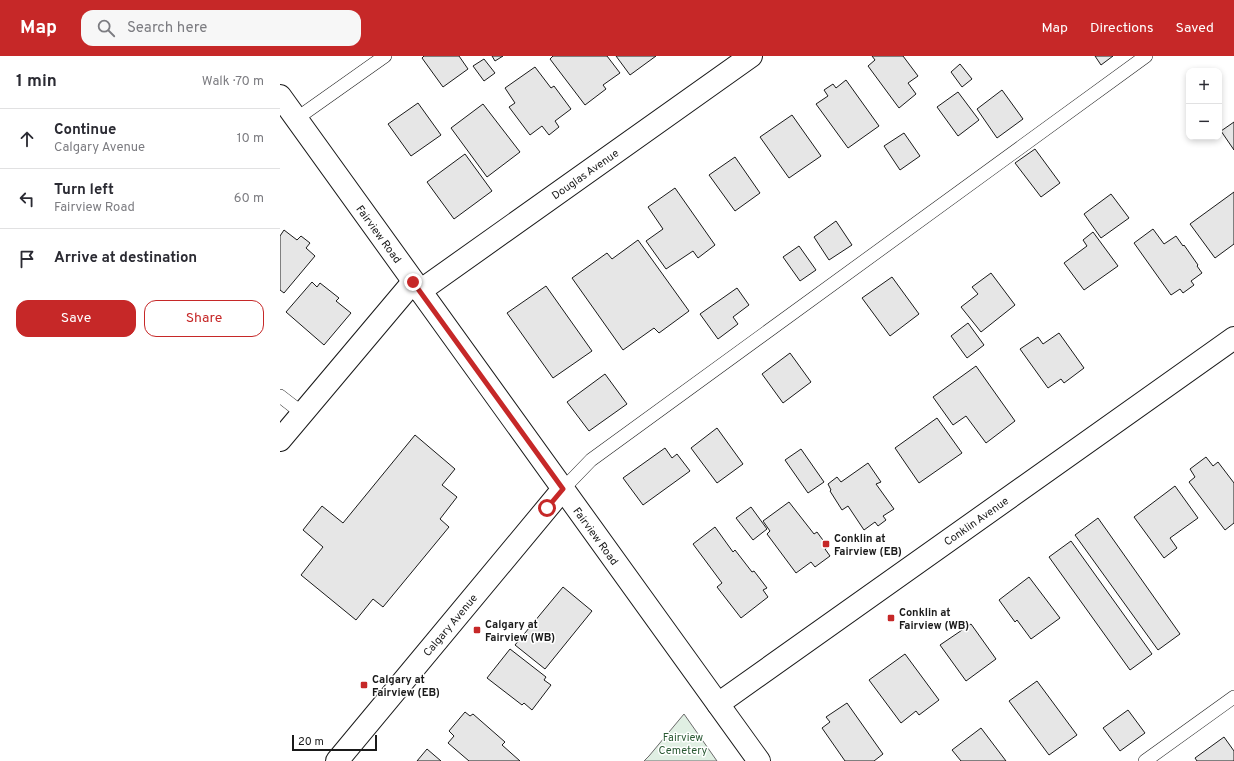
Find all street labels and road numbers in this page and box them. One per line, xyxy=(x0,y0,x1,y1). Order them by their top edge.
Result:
street label: Douglas Avenue xyxy=(549,146,622,203)
street label: Fairview Road xyxy=(352,203,404,266)
street label: Conklin Avenue xyxy=(941,494,1012,549)
street label: Fairview Road xyxy=(569,505,621,568)
street label: Calgary Avenue xyxy=(421,592,481,660)

